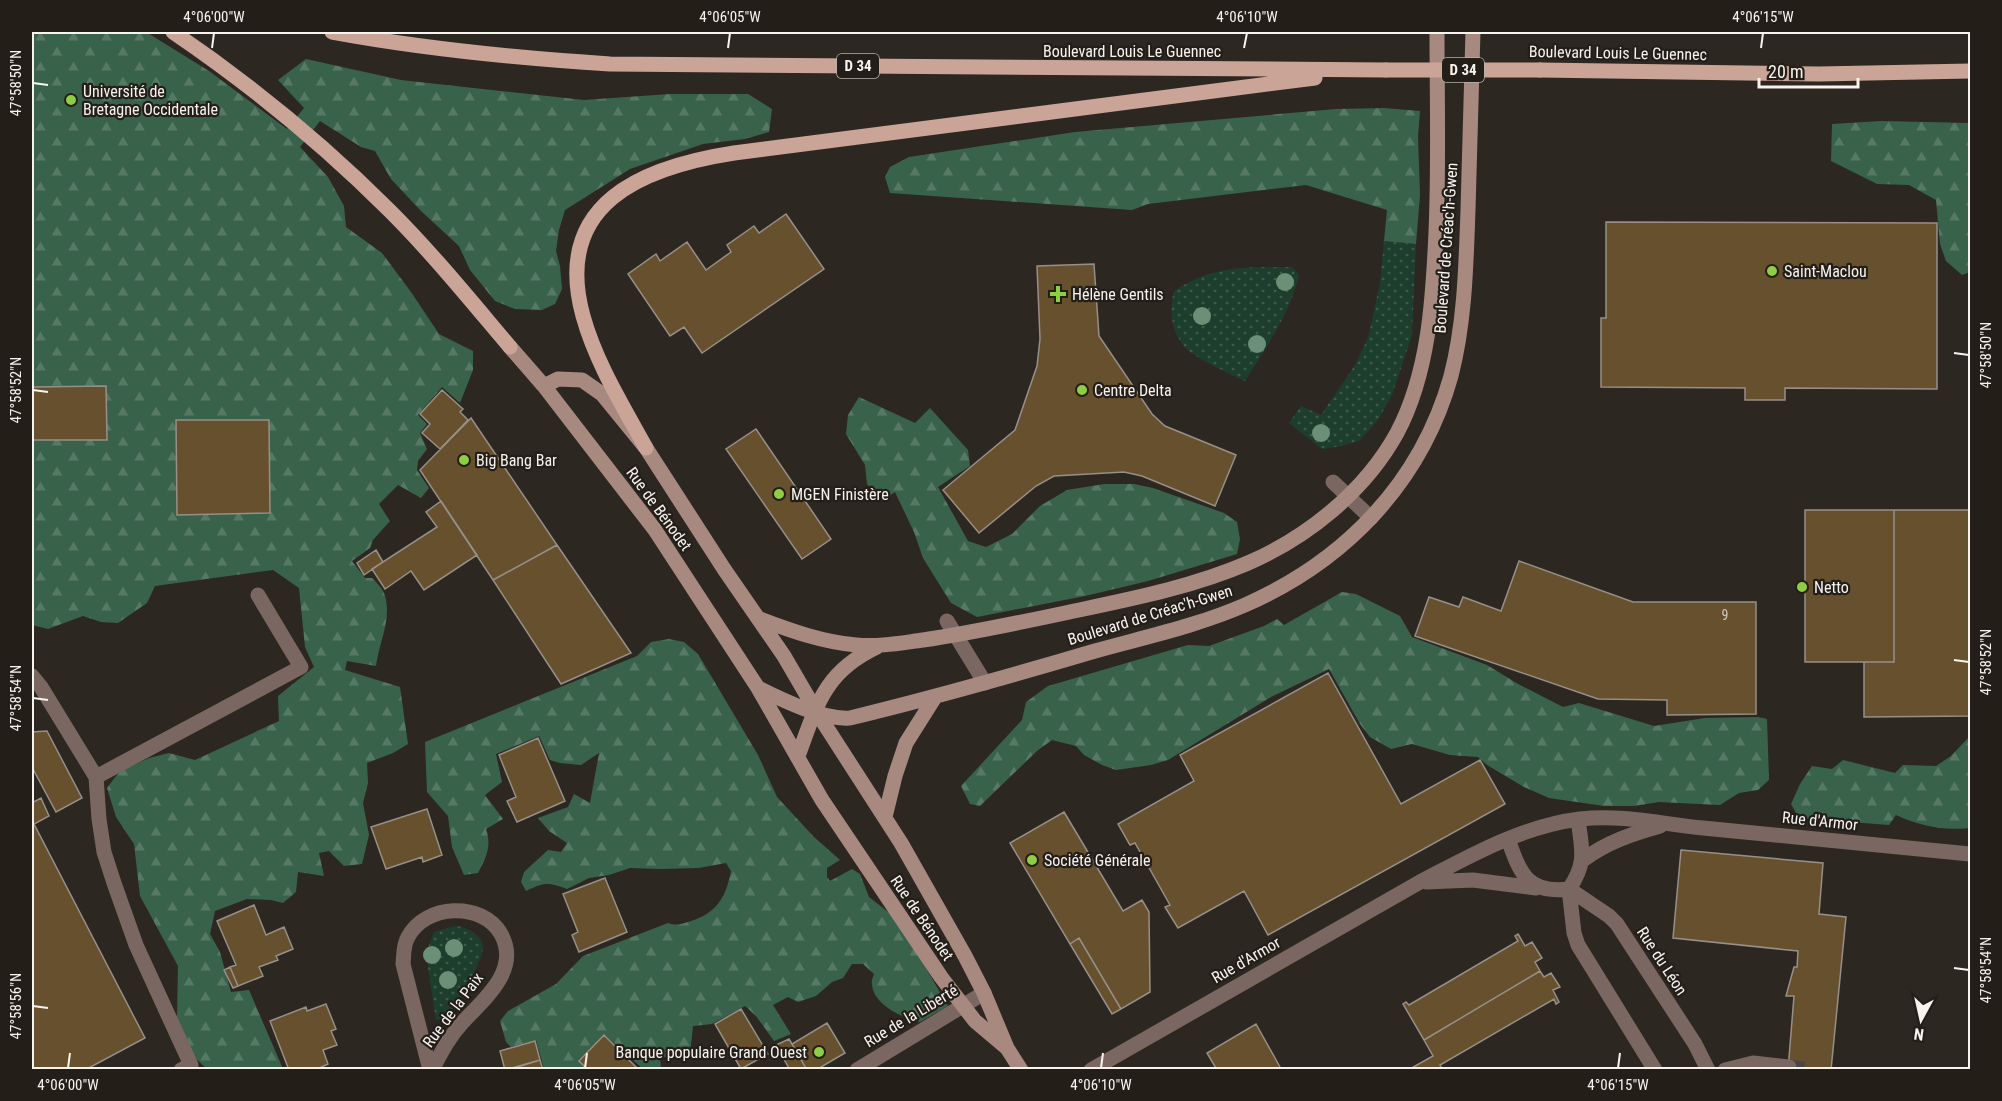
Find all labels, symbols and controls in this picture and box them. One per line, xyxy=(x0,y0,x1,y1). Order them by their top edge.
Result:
text: 4°06'00"W xyxy=(183,8,245,26)
text: 4°06'05"W xyxy=(699,8,761,26)
text: 4°06'10"W xyxy=(1216,8,1278,26)
text: 4°06'15"W xyxy=(1732,8,1794,26)
street label: Boulevard Louis Le Guennec xyxy=(1043,42,1221,61)
street label: Boulevard Louis Le Guennec xyxy=(1529,42,1707,64)
text: 47°58'50"N xyxy=(7,50,25,116)
scale bar xyxy=(1759,51,1858,89)
road number: D 34 xyxy=(837,54,879,78)
road number: D 34 xyxy=(1442,58,1484,82)
text: 20 m xyxy=(1768,61,1803,82)
place label: Université de Bretagne Occidentale xyxy=(83,82,218,119)
marker: Université de Bretagne Occidentale xyxy=(64,93,78,107)
street label: Boulevard de Créac'h-Gwen xyxy=(1431,162,1461,334)
place label: Saint-Maclou xyxy=(1784,262,1867,281)
marker: Saint-Maclou xyxy=(1765,264,1779,278)
marker: Hélène Gentils xyxy=(1049,285,1067,303)
place label: Hélène Gentils xyxy=(1072,285,1164,304)
text: 47°58'50"N xyxy=(1977,322,1995,388)
text: 47°58'52"N xyxy=(7,357,25,423)
place label: Centre Delta xyxy=(1094,381,1172,400)
marker: Centre Delta xyxy=(1075,383,1089,397)
place label: Big Bang Bar xyxy=(476,451,557,470)
marker: Big Bang Bar xyxy=(457,453,471,467)
street label: Rue de Bénodet xyxy=(622,463,696,555)
place label: MGEN Finistère xyxy=(791,485,889,504)
marker: MGEN Finistère xyxy=(772,487,786,501)
place label: Netto xyxy=(1814,578,1849,597)
marker: Netto xyxy=(1795,580,1809,594)
street label: Boulevard de Créac'h-Gwen xyxy=(1065,581,1235,649)
house number: 9 xyxy=(1722,607,1728,623)
text: 47°58'52"N xyxy=(1977,629,1995,695)
text: 47°58'54"N xyxy=(7,665,25,731)
street label: Rue d'Armor xyxy=(1781,808,1859,834)
place label: Société Générale xyxy=(1044,851,1150,870)
marker: Société Générale xyxy=(1025,853,1039,867)
street label: Rue de Bénodet xyxy=(887,872,958,964)
street label: Rue du Léon xyxy=(1633,923,1691,999)
street label: Rue d'Armor xyxy=(1208,933,1284,987)
text: 47°58'54"N xyxy=(1977,937,1995,1003)
street label: Rue de la Paix xyxy=(419,969,487,1051)
text: 47°58'56"N xyxy=(7,973,25,1039)
street label: Rue de la Liberté xyxy=(861,981,961,1051)
north arrow xyxy=(1891,990,1951,1050)
text: N xyxy=(1913,1024,1925,1044)
place label: Banque populaire Grand Ouest xyxy=(616,1043,807,1062)
marker: Banque populaire Grand Ouest xyxy=(812,1045,826,1059)
text: 4°06'00"W xyxy=(37,1076,99,1094)
text: 4°06'05"W xyxy=(554,1076,616,1094)
text: 4°06'10"W xyxy=(1070,1076,1132,1094)
text: 4°06'15"W xyxy=(1587,1076,1649,1094)

